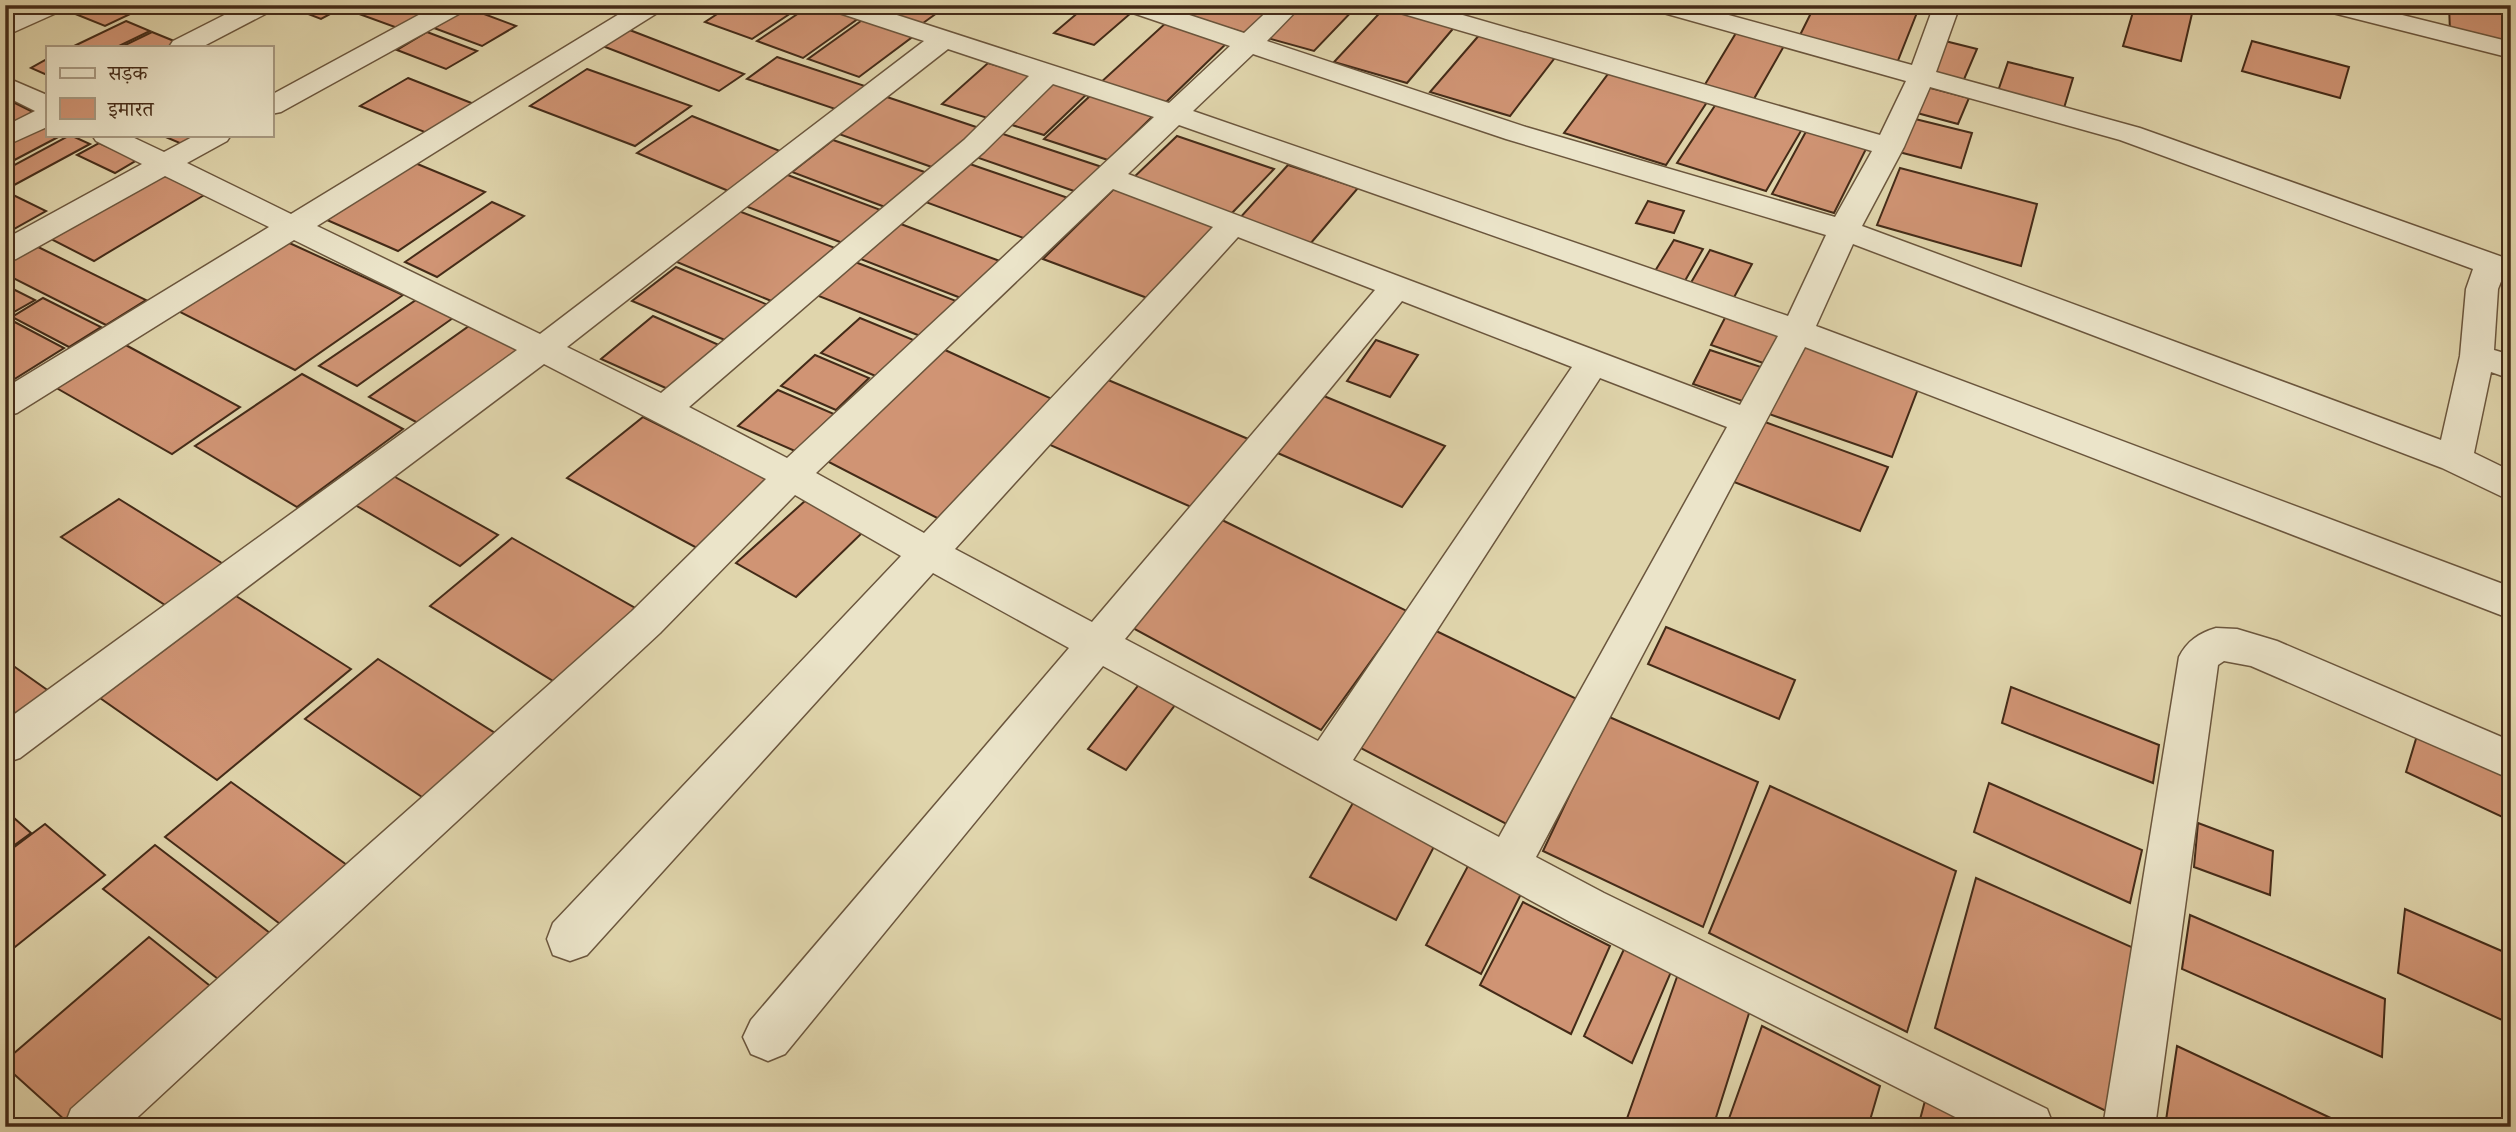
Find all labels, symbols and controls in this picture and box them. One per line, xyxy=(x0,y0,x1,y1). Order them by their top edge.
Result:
legend xyxy=(46,46,273,136)
text: सड़क xyxy=(107,60,148,89)
text: इमारत xyxy=(107,96,155,125)

